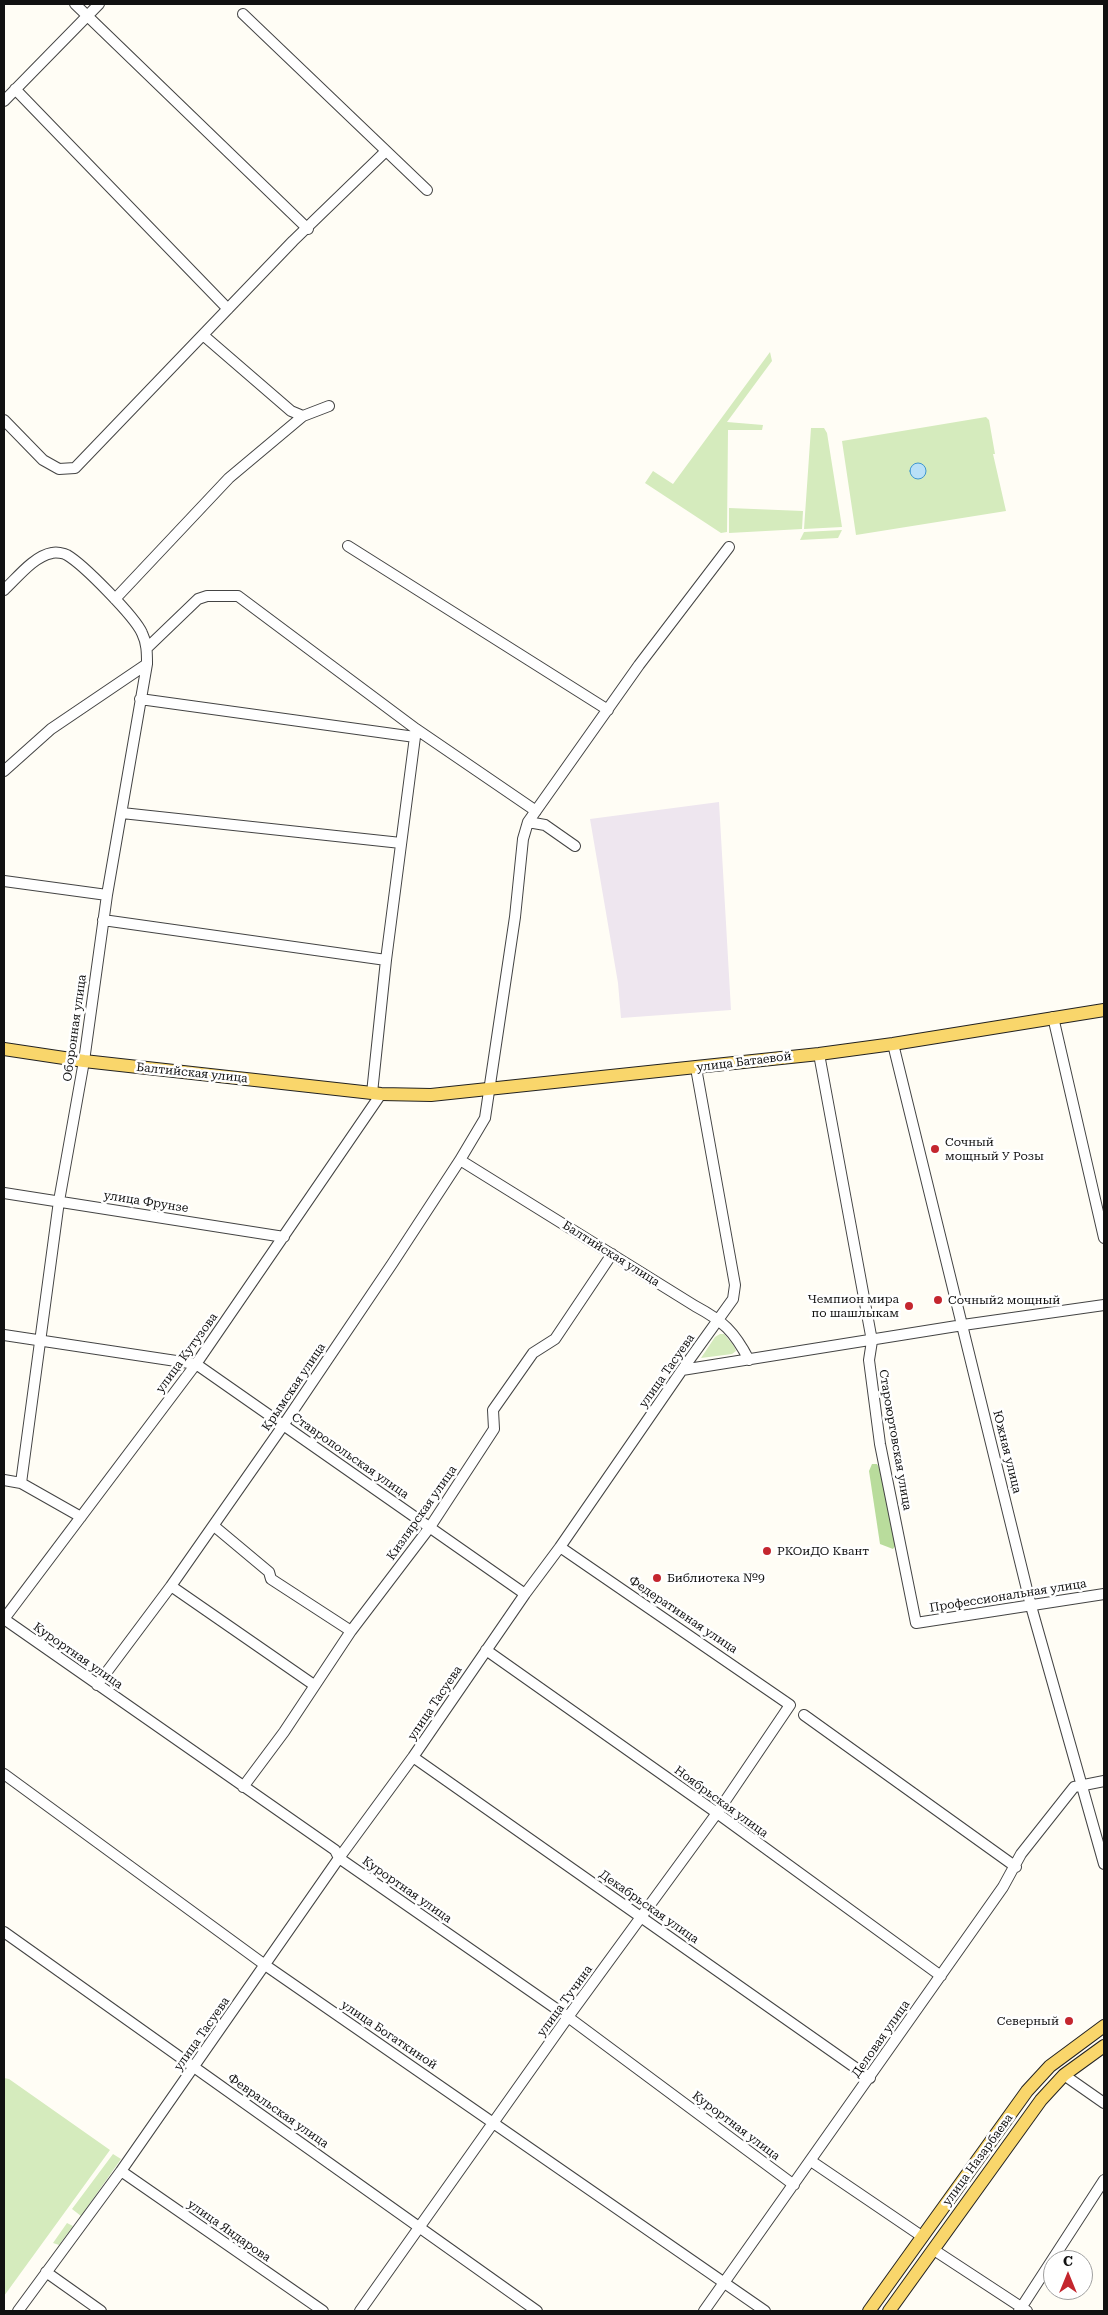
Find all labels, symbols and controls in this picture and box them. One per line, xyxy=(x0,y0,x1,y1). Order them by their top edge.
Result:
street label: Оборонная улица xyxy=(60,973,90,1083)
street label: улица Батаевой xyxy=(696,1049,792,1075)
street label: Балтийская улица xyxy=(136,1060,248,1086)
place label: Сочный мощный У Розы xyxy=(945,1135,1044,1163)
marker: Сочный мощный У Розы xyxy=(929,1143,941,1155)
street label: улица Фрунзе xyxy=(103,1188,189,1216)
street label: Балтийская улица xyxy=(560,1218,662,1290)
place label: Чемпион мира по шашлыкам xyxy=(807,1292,899,1320)
place label: Сочный2 мощный xyxy=(948,1293,1060,1307)
marker: Сочный2 мощный xyxy=(932,1294,944,1306)
marker: Чемпион мира по шашлыкам xyxy=(903,1300,915,1312)
street label: улица Кутузова xyxy=(153,1310,221,1396)
street label: улица Тасуева xyxy=(636,1331,698,1411)
street label: Крымская улица xyxy=(259,1340,329,1434)
street label: Староюртовская улица xyxy=(876,1368,914,1512)
street label: Южная улица xyxy=(990,1409,1024,1495)
street label: Ставропольская улица xyxy=(289,1410,411,1502)
street label: Кизлярская улица xyxy=(384,1463,460,1563)
place label: РКОиДО Квант xyxy=(777,1544,869,1558)
marker: РКОиДО Квант xyxy=(761,1545,773,1557)
place label: Библиотека №9 xyxy=(667,1571,765,1585)
marker: Библиотека №9 xyxy=(651,1572,663,1584)
street label: Федеративная улица xyxy=(626,1573,740,1657)
street label: Профессиональная улица xyxy=(928,1576,1088,1616)
street label: Курортная улица xyxy=(31,1620,125,1692)
street label: улица Тасуева xyxy=(405,1663,465,1743)
street label: Ноябрьская улица xyxy=(671,1763,771,1841)
street label: Курортная улица xyxy=(360,1854,454,1926)
street label: Декабрьская улица xyxy=(596,1867,702,1947)
street label: улица Тучина xyxy=(534,1963,596,2039)
street label: улица Тасуева xyxy=(171,1994,233,2074)
street label: улица Богаткиной xyxy=(338,1998,440,2072)
street label: Деловая улица xyxy=(849,1998,913,2080)
place label: Северный xyxy=(997,2014,1059,2028)
marker: Северный xyxy=(1063,2015,1075,2027)
street label: Февральская улица xyxy=(225,2071,331,2151)
street label: Курортная улица xyxy=(689,2088,783,2164)
street label: улица Назарбаева xyxy=(940,2111,1016,2209)
street label: улица Яндарова xyxy=(185,2197,273,2265)
north arrow xyxy=(1043,2250,1093,2300)
text: С xyxy=(1063,2253,1073,2269)

